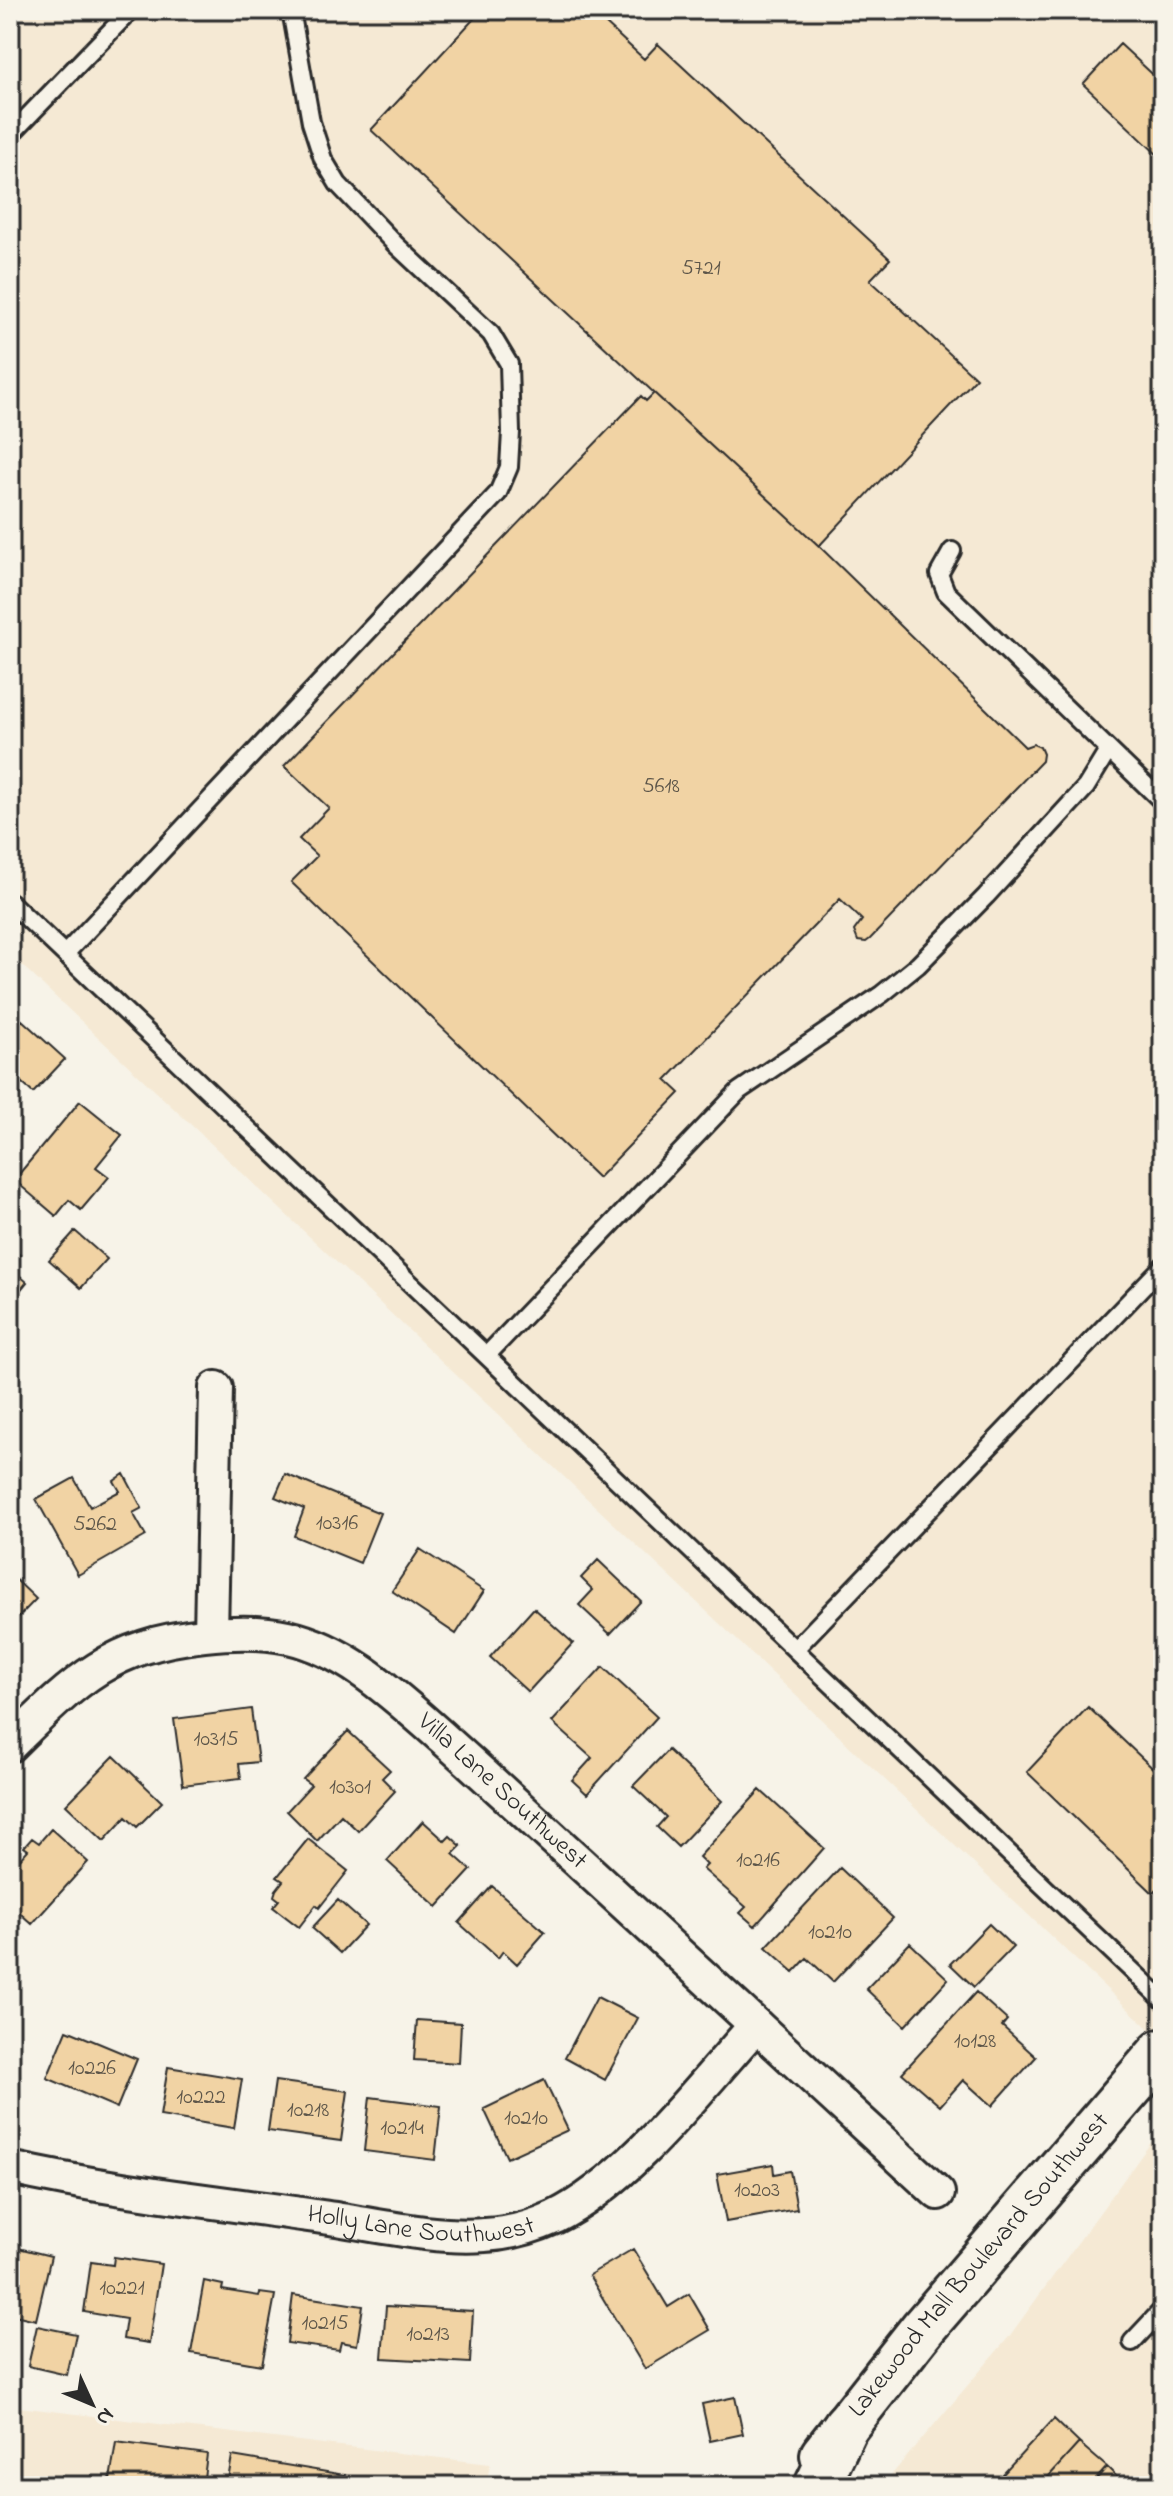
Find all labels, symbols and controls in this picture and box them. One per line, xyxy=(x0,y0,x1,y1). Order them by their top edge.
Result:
house number: 5721 xyxy=(681,253,721,285)
house number: 5618 xyxy=(642,771,680,803)
house number: 10316 xyxy=(316,1508,358,1540)
house number: 5262 xyxy=(73,1509,117,1541)
street label: Villa Lane Southwest xyxy=(407,1704,596,1880)
house number: 10315 xyxy=(193,1724,239,1756)
house number: 10301 xyxy=(329,1772,371,1804)
house number: 10216 xyxy=(736,1845,780,1877)
house number: 10210 xyxy=(808,1917,852,1949)
house number: 10128 xyxy=(954,2026,996,2058)
house number: 10226 xyxy=(68,2053,116,2085)
house number: 10222 xyxy=(176,2082,226,2114)
house number: 10218 xyxy=(287,2095,329,2127)
house number: 10210 xyxy=(504,2103,548,2135)
street label: Lakewood Mall Boulevard Southwest xyxy=(840,2104,1120,2426)
house number: 10214 xyxy=(380,2113,424,2145)
house number: 10203 xyxy=(734,2175,780,2207)
street label: Holly Lane Southwest xyxy=(305,2196,540,2255)
house number: 10221 xyxy=(99,2273,145,2305)
house number: 10215 xyxy=(301,2308,349,2340)
house number: 10213 xyxy=(406,2319,450,2351)
north arrow xyxy=(52,2364,132,2444)
text: N xyxy=(88,2399,121,2432)

